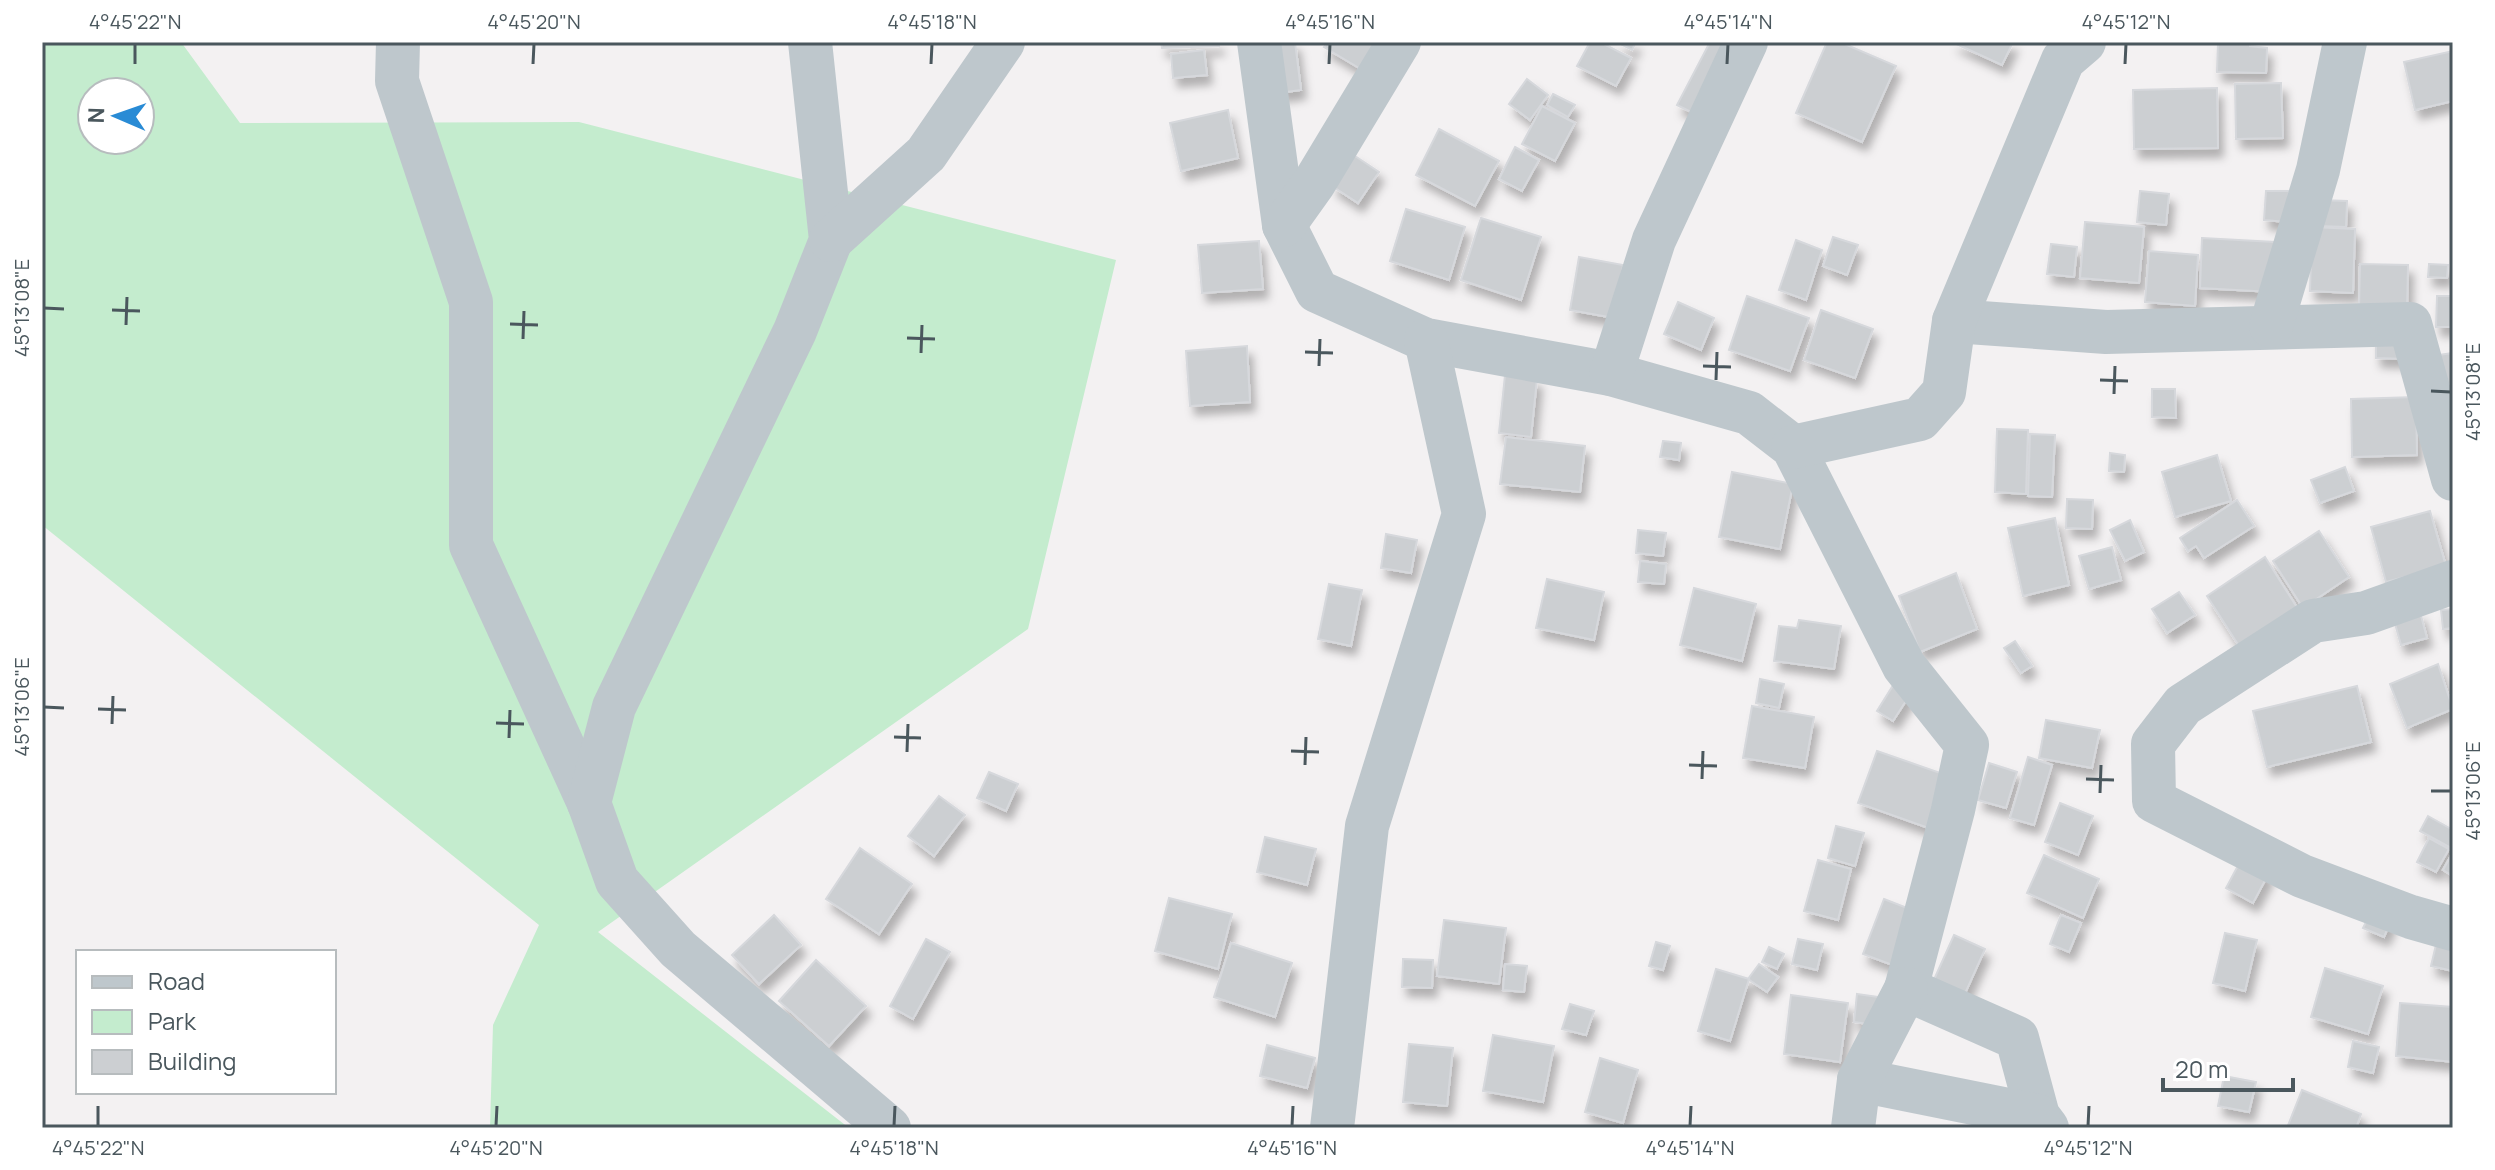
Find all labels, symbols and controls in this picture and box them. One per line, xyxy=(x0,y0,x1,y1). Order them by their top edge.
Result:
text: 4°45'22"N xyxy=(89,8,181,35)
text: 4°45'20"N xyxy=(487,8,581,35)
text: 4°45'18"N xyxy=(887,8,977,35)
text: 4°45'16"N xyxy=(1285,8,1375,35)
text: 4°45'14"N xyxy=(1684,8,1772,35)
text: 4°45'12"N xyxy=(2081,8,2171,35)
north arrow xyxy=(76,76,156,156)
text: N xyxy=(81,107,111,124)
text: 45°13'08"E xyxy=(8,259,35,357)
text: 45°13'08"E xyxy=(2459,343,2486,441)
text: 45°13'06"E xyxy=(8,657,35,757)
text: 45°13'06"E xyxy=(2459,741,2486,841)
legend xyxy=(76,950,336,1094)
text: Road xyxy=(148,964,205,997)
text: Park xyxy=(148,1004,197,1037)
scale bar xyxy=(2163,1042,2293,1092)
text: Building xyxy=(148,1044,236,1077)
text: 20 m xyxy=(2175,1052,2228,1085)
text: 4°45'22"N xyxy=(52,1134,144,1161)
text: 4°45'20"N xyxy=(449,1134,543,1161)
text: 4°45'18"N xyxy=(849,1134,939,1161)
text: 4°45'16"N xyxy=(1247,1134,1337,1161)
text: 4°45'14"N xyxy=(1646,1134,1734,1161)
text: 4°45'12"N xyxy=(2043,1134,2133,1161)

